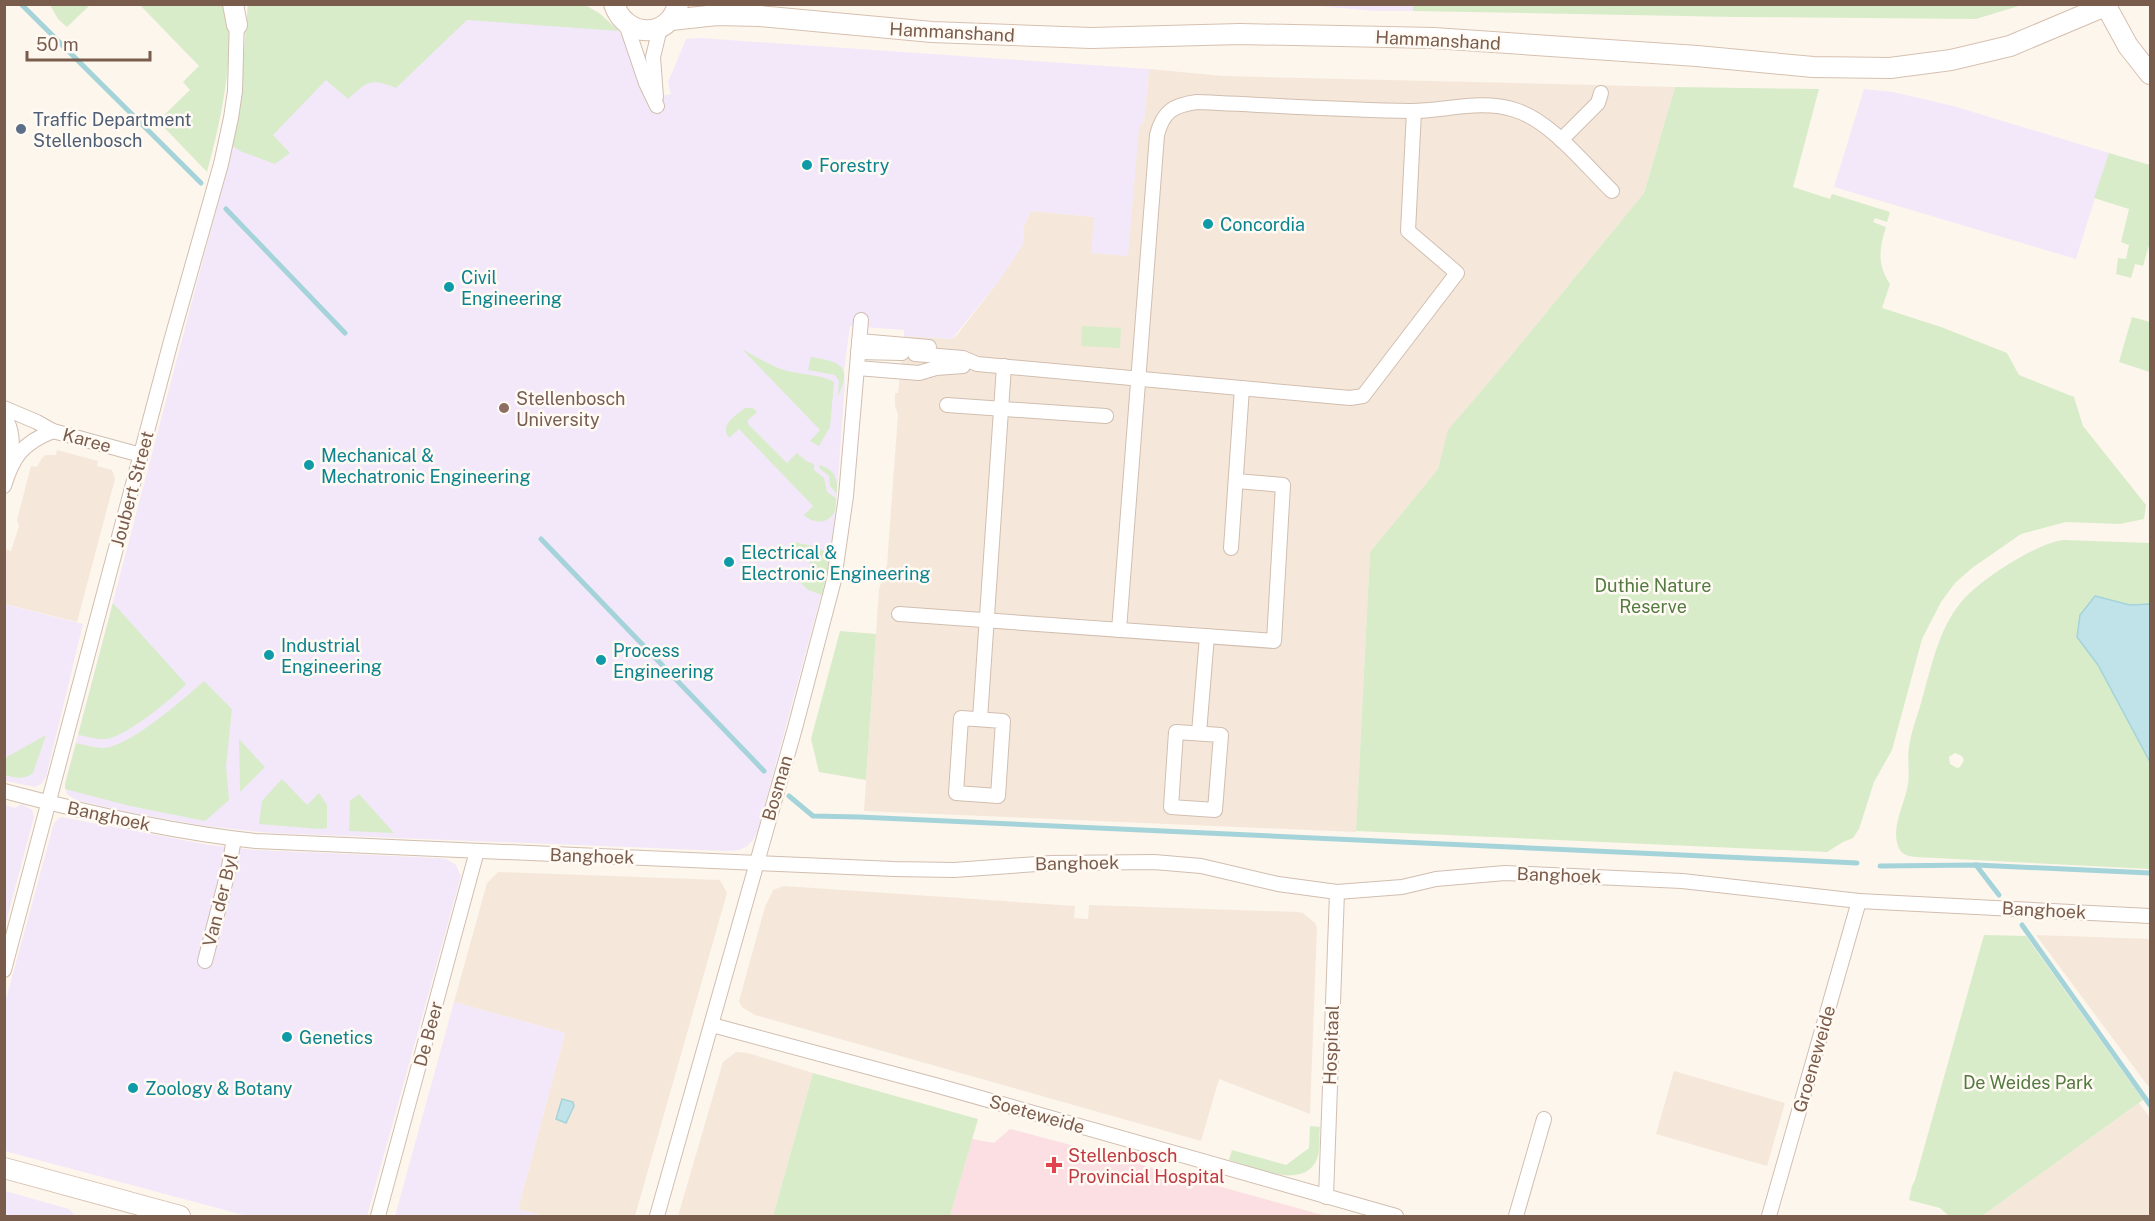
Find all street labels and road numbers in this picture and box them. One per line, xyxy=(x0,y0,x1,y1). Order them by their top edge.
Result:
street label: Hammanshand xyxy=(889,18,1015,46)
street label: Hammanshand xyxy=(1375,26,1501,54)
street label: Karee xyxy=(60,423,114,457)
street label: Joubert Street xyxy=(106,429,158,549)
street label: Bosman xyxy=(758,753,796,823)
street label: Banghoek xyxy=(65,797,153,835)
street label: Banghoek xyxy=(549,844,635,868)
street label: Van der Byl xyxy=(198,851,242,949)
street label: Banghoek xyxy=(1035,852,1119,874)
street label: Banghoek xyxy=(1516,863,1602,887)
street label: Banghoek xyxy=(2001,897,2087,923)
street label: De Beer xyxy=(409,999,447,1069)
street label: Groeneweide xyxy=(1789,1003,1839,1115)
street label: Hospitaal xyxy=(1319,1004,1343,1086)
street label: Soeteweide xyxy=(987,1090,1087,1138)

